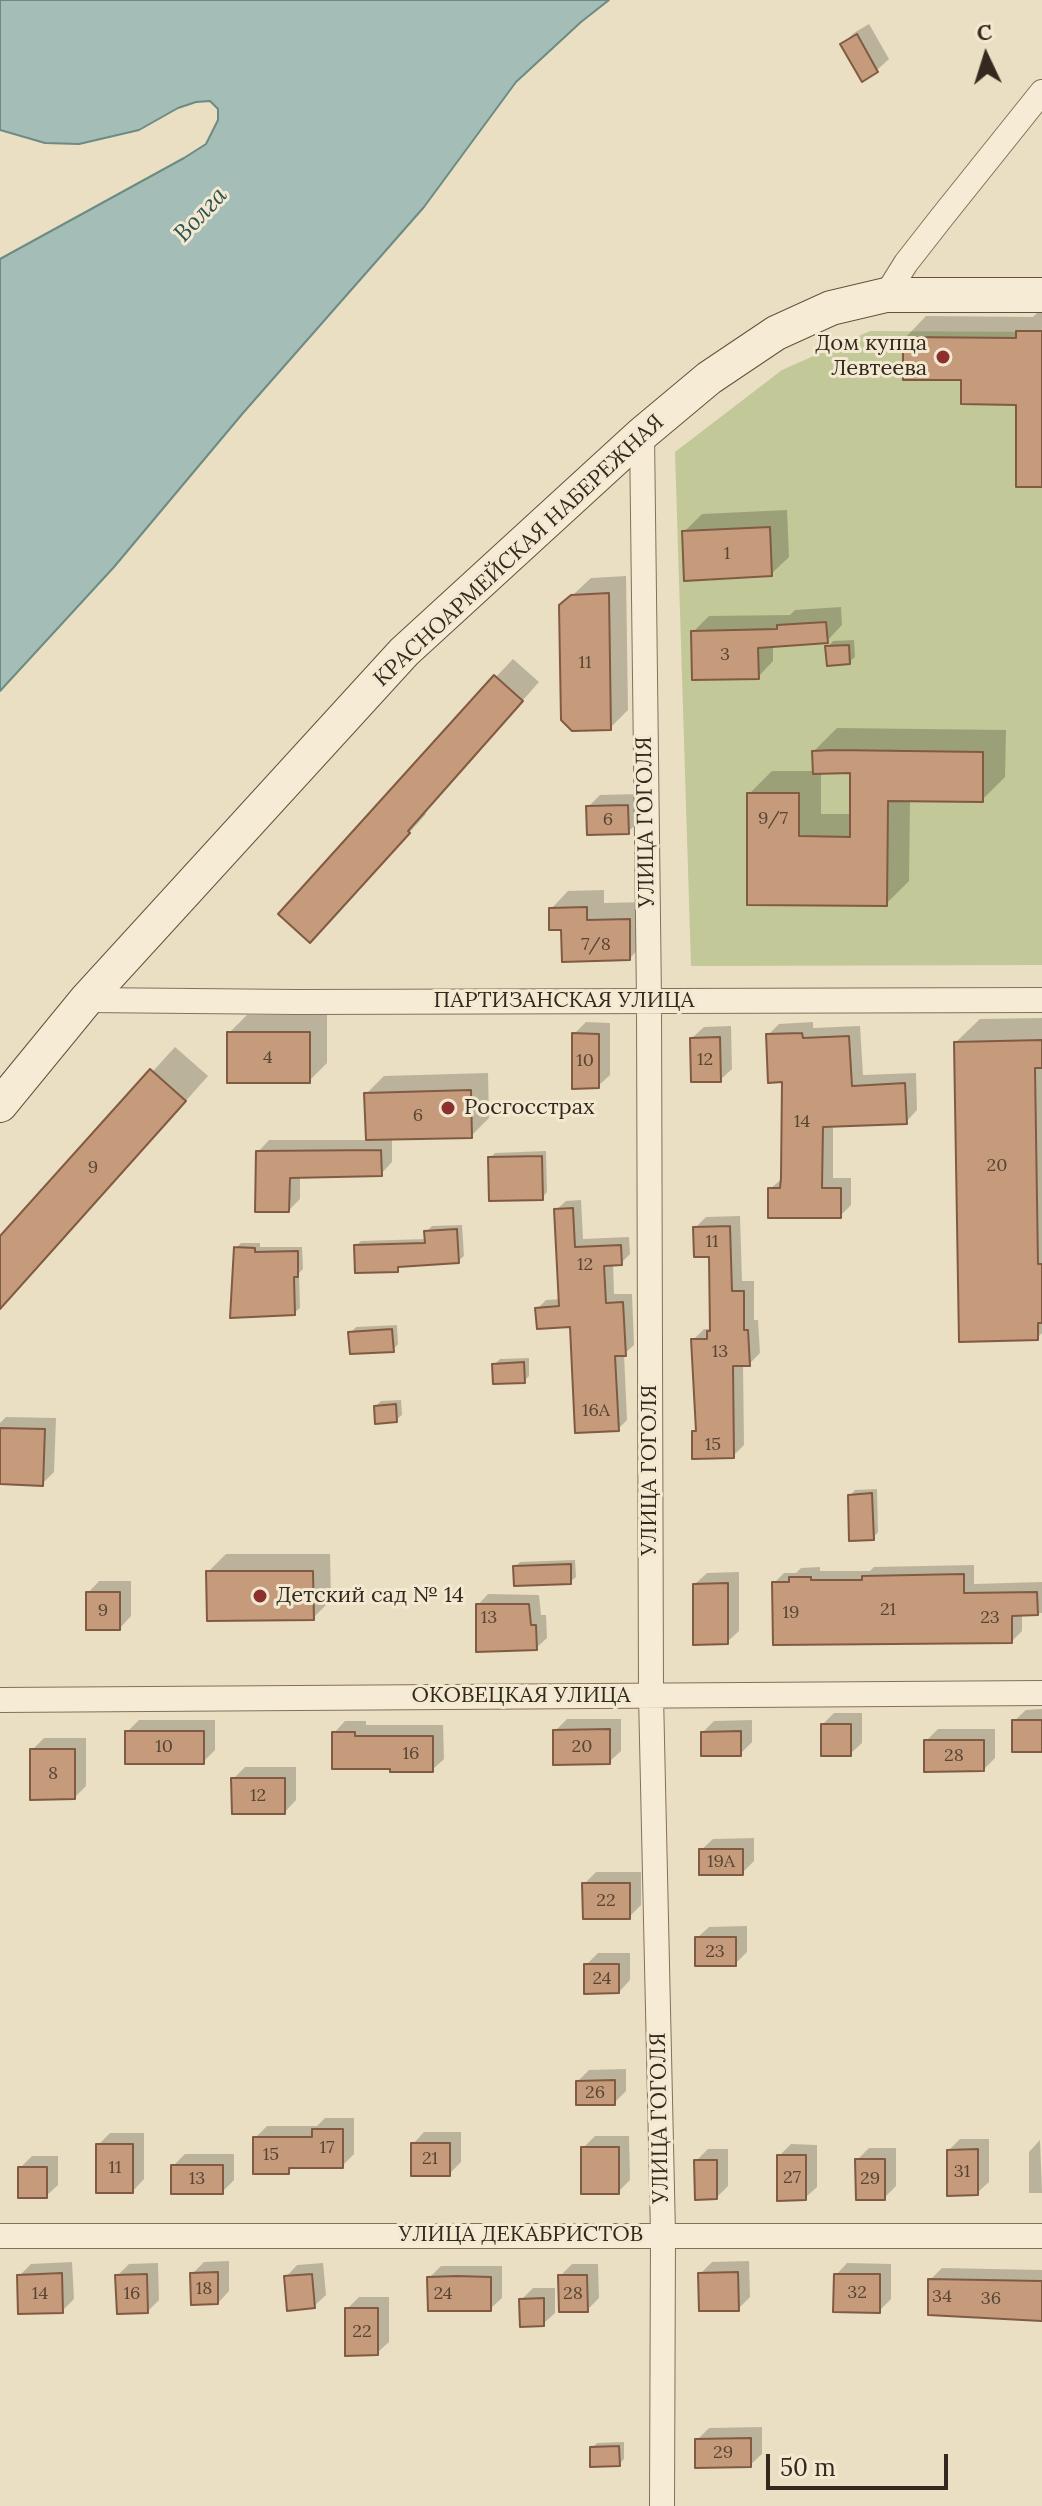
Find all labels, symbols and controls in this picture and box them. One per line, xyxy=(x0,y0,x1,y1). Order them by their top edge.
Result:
north arrow xyxy=(946,16,1026,96)
text: С xyxy=(976,18,993,47)
water label: Волга xyxy=(169,182,233,248)
place label: Дом купца Левтеева xyxy=(815,331,927,382)
marker: Дом купца Левтеева xyxy=(934,348,952,366)
street label: КРАСНОАРМЕЙСКАЯ НАБЕРЕЖНАЯ xyxy=(369,409,669,693)
house number: 1 xyxy=(724,543,730,565)
house number: 3 xyxy=(720,644,730,666)
house number: 11 xyxy=(578,652,592,674)
street label: УЛИЦА ГОГОЛЯ xyxy=(631,736,661,908)
house number: 9/7 xyxy=(758,808,788,830)
house number: 6 xyxy=(603,809,613,831)
house number: 7/8 xyxy=(581,934,611,956)
street label: ПАРТИЗАНСКАЯ УЛИЦА xyxy=(434,988,694,1014)
house number: 4 xyxy=(263,1047,273,1069)
house number: 12 xyxy=(697,1049,713,1071)
house number: 10 xyxy=(576,1050,594,1072)
place label: Росгосстрах xyxy=(464,1095,595,1121)
marker: Росгосстрах xyxy=(439,1099,457,1117)
house number: 6 xyxy=(413,1105,423,1127)
house number: 14 xyxy=(794,1111,810,1133)
house number: 20 xyxy=(987,1155,1007,1177)
house number: 9 xyxy=(88,1157,98,1179)
house number: 11 xyxy=(705,1231,719,1253)
house number: 12 xyxy=(577,1254,593,1276)
house number: 13 xyxy=(712,1341,728,1363)
street label: УЛИЦА ГОГОЛЯ xyxy=(637,1384,663,1556)
house number: 16А xyxy=(582,1400,610,1422)
house number: 15 xyxy=(705,1434,721,1456)
place label: Детский сад № 14 xyxy=(276,1583,464,1609)
marker: Детский сад № 14 xyxy=(251,1587,269,1605)
house number: 21 xyxy=(880,1599,896,1621)
house number: 9 xyxy=(98,1600,108,1622)
house number: 19 xyxy=(783,1602,799,1624)
house number: 13 xyxy=(481,1607,497,1629)
house number: 23 xyxy=(980,1607,1000,1629)
street label: ОКОВЕЦКАЯ УЛИЦА xyxy=(412,1683,630,1709)
house number: 10 xyxy=(155,1736,173,1758)
house number: 20 xyxy=(572,1736,592,1758)
house number: 16 xyxy=(403,1743,419,1765)
house number: 28 xyxy=(944,1745,964,1767)
house number: 8 xyxy=(48,1763,58,1785)
house number: 12 xyxy=(250,1785,266,1807)
house number: 19А xyxy=(707,1851,735,1873)
house number: 22 xyxy=(596,1890,616,1912)
house number: 23 xyxy=(705,1941,725,1963)
house number: 24 xyxy=(592,1968,612,1990)
street label: УЛИЦА ГОГОЛЯ xyxy=(645,2032,675,2204)
house number: 26 xyxy=(585,2082,605,2104)
house number: 17 xyxy=(320,2137,334,2159)
house number: 15 xyxy=(263,2144,279,2166)
house number: 21 xyxy=(422,2148,438,2170)
house number: 11 xyxy=(108,2157,122,2179)
house number: 31 xyxy=(954,2161,970,2183)
house number: 27 xyxy=(783,2167,801,2189)
house number: 13 xyxy=(189,2168,205,2190)
house number: 29 xyxy=(860,2168,880,2190)
street label: УЛИЦА ДЕКАБРИСТОВ xyxy=(399,2222,643,2248)
house number: 18 xyxy=(196,2278,212,2300)
house number: 32 xyxy=(847,2282,867,2304)
house number: 14 xyxy=(32,2283,48,2305)
house number: 16 xyxy=(124,2283,140,2305)
house number: 24 xyxy=(433,2283,453,2305)
house number: 28 xyxy=(563,2283,583,2305)
house number: 34 xyxy=(932,2286,952,2308)
house number: 36 xyxy=(981,2288,1001,2310)
house number: 22 xyxy=(352,2321,372,2343)
scale bar xyxy=(770,2438,952,2488)
house number: 29 xyxy=(713,2442,733,2464)
text: 50 m xyxy=(780,2452,836,2483)

